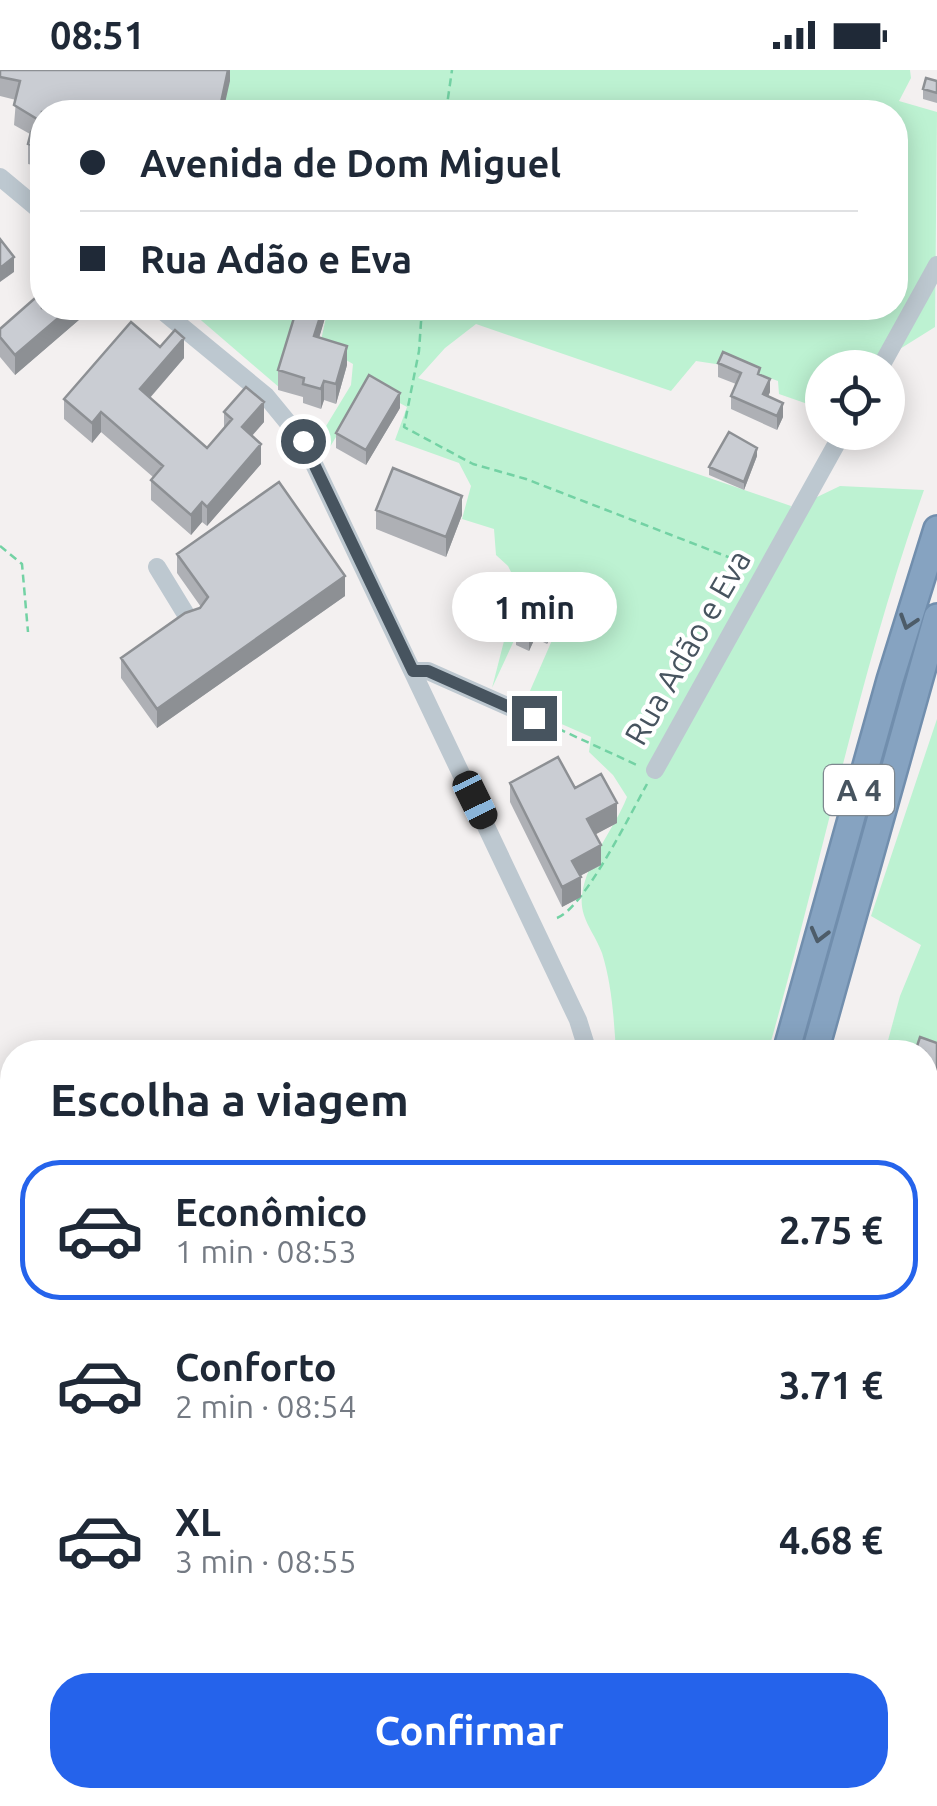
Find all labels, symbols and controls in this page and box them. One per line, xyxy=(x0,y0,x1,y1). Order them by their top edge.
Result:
text: 08:51 xyxy=(50,14,145,56)
text: Avenida de Dom Miguel xyxy=(140,142,561,184)
text: Rua Adão e Eva xyxy=(140,238,412,280)
map controls xyxy=(805,350,905,450)
button: locate xyxy=(805,350,905,450)
route start xyxy=(281,419,326,464)
street label: Rua Adão e Eva xyxy=(617,543,757,751)
callout: 1 min xyxy=(452,573,616,643)
text: 1 min xyxy=(494,589,575,625)
one-way arrow xyxy=(899,613,919,630)
route end xyxy=(512,696,557,741)
road number: A 4 xyxy=(824,765,894,815)
car xyxy=(448,766,502,834)
one-way arrow xyxy=(810,926,831,943)
text: Escolha a viagem xyxy=(50,1074,409,1125)
icon: car xyxy=(55,1185,145,1275)
text: Econômico xyxy=(175,1191,367,1233)
text: 2.75 € xyxy=(779,1209,883,1251)
text: 1 min · 08:53 xyxy=(175,1233,357,1269)
icon: car xyxy=(55,1340,145,1430)
text: Conforto xyxy=(175,1346,337,1388)
text: 3.71 € xyxy=(779,1364,883,1406)
text: 2 min · 08:54 xyxy=(175,1388,357,1424)
icon: car xyxy=(55,1495,145,1585)
text: XL xyxy=(175,1501,221,1543)
text: 4.68 € xyxy=(779,1519,883,1561)
text: 3 min · 08:55 xyxy=(175,1543,357,1579)
button: Confirmar xyxy=(50,1673,888,1788)

